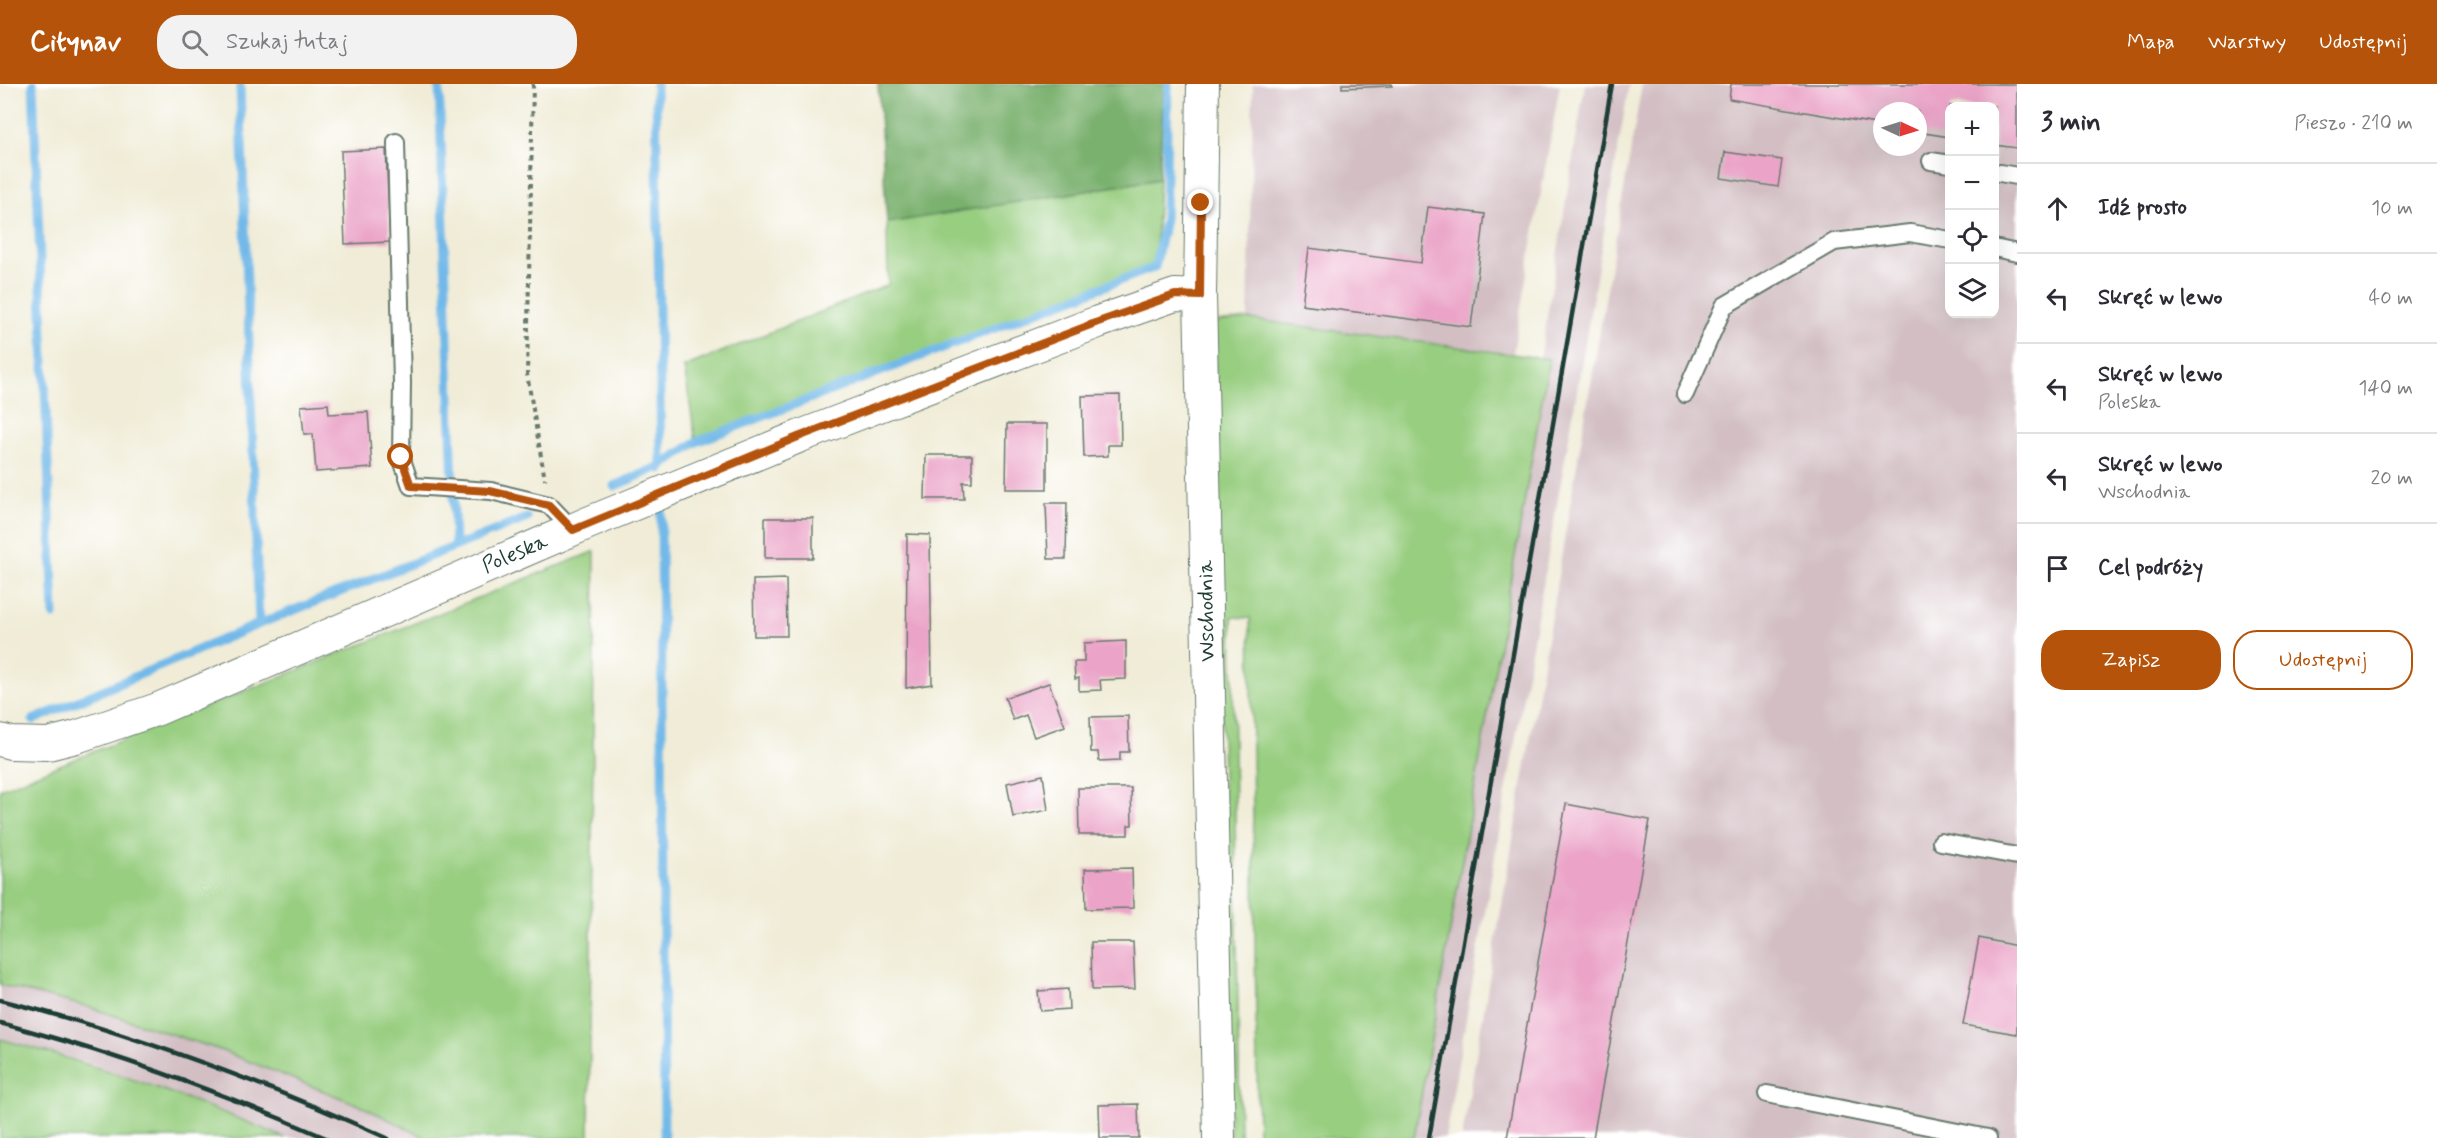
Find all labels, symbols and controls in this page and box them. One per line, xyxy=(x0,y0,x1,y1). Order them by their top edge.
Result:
search box xyxy=(157,15,577,69)
text: Citynav xyxy=(30,24,121,61)
icon: search xyxy=(178,26,211,59)
text: Szukaj tutaj xyxy=(226,28,348,56)
text: Mapa xyxy=(2127,28,2175,56)
text: Warstwy xyxy=(2208,28,2286,56)
text: Udostępnij xyxy=(2319,28,2407,56)
north arrow xyxy=(1873,102,1927,156)
map controls xyxy=(1945,102,1999,318)
button: + xyxy=(1945,102,1999,156)
text: 3 min xyxy=(2041,106,2101,140)
text: Pieszo · 210 m xyxy=(2294,110,2413,137)
button: − xyxy=(1945,156,1999,210)
route end xyxy=(1187,189,1213,215)
icon: ahead xyxy=(2041,192,2074,225)
text: Idź prosto xyxy=(2098,194,2187,222)
text: 10 m xyxy=(2371,195,2413,222)
button: locate xyxy=(1945,210,1999,264)
button: layers xyxy=(1945,264,1999,318)
icon: left xyxy=(2041,282,2074,315)
text: Skręć w lewo xyxy=(2098,284,2223,312)
text: 40 m xyxy=(2369,285,2413,312)
text: Skręć w lewo xyxy=(2098,361,2223,389)
icon: left xyxy=(2041,372,2074,405)
text: 140 m xyxy=(2359,375,2413,402)
text: Poleska xyxy=(2098,389,2161,416)
route start xyxy=(387,443,413,469)
text: Skręć w lewo xyxy=(2098,451,2223,479)
icon: left xyxy=(2041,462,2074,495)
text: 20 m xyxy=(2370,465,2413,492)
text: Wschodnia xyxy=(2098,479,2190,506)
street label: Poleska xyxy=(478,527,553,580)
icon: arrive xyxy=(2041,552,2074,585)
text: Cel podróży xyxy=(2098,554,2203,582)
street label: Wschodnia xyxy=(1192,559,1222,662)
button: Zapisz xyxy=(2041,630,2221,690)
button: Udostępnij xyxy=(2233,630,2413,690)

